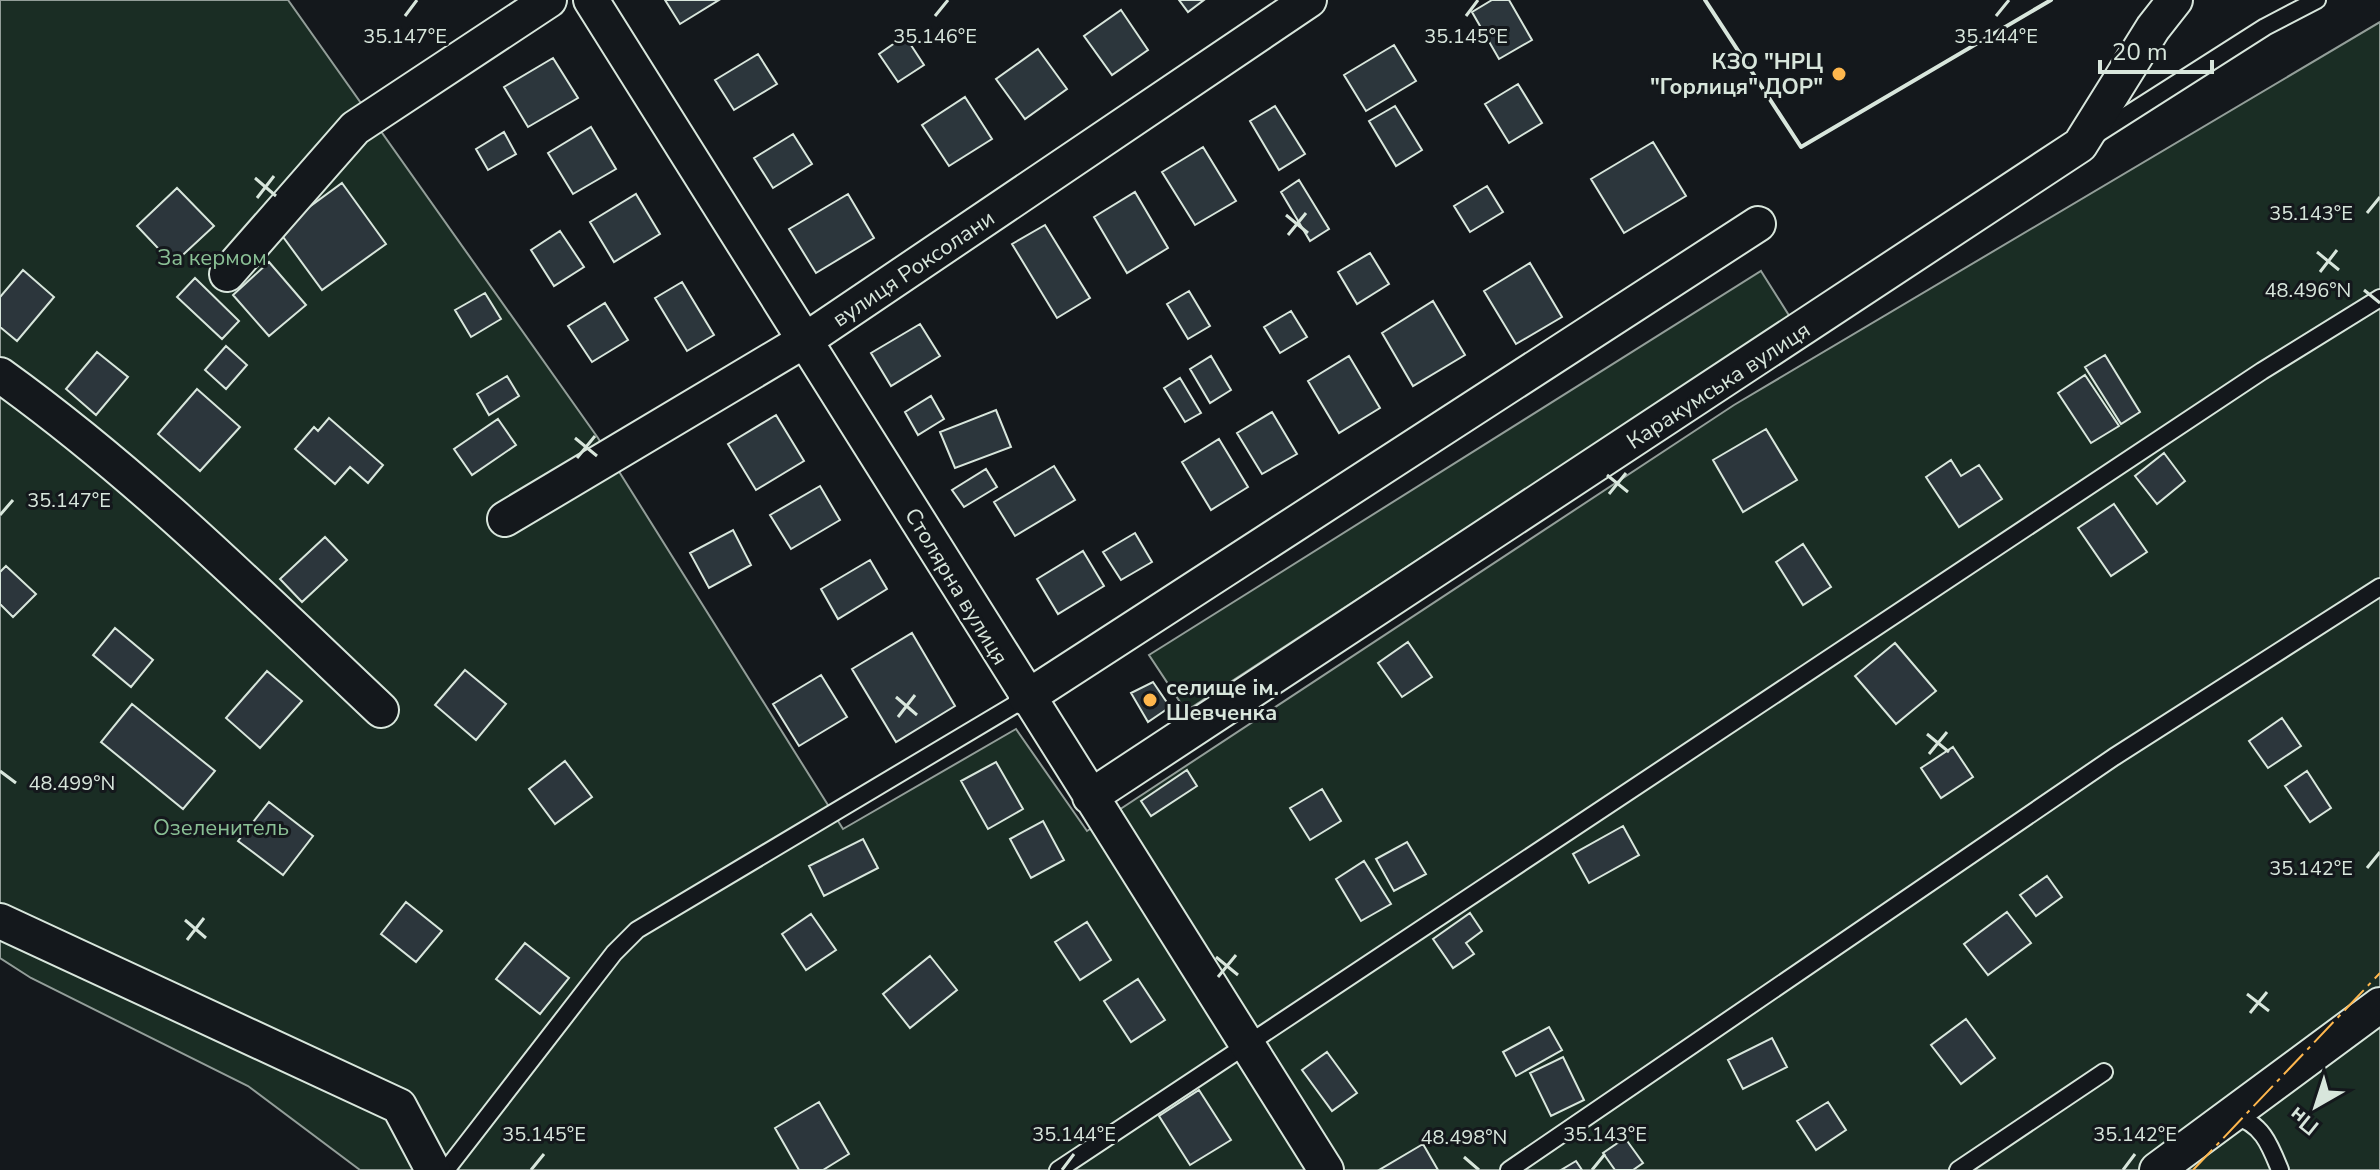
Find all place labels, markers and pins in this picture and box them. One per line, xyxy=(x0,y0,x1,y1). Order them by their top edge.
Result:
place label: КЗО "НРЦ "Горлиця" ДОР" xyxy=(1650,47,1823,102)
marker: КЗО "НРЦ "Горлиця" ДОР" xyxy=(1830,65,1848,83)
place label: селище ім. Шевченка xyxy=(1166,673,1279,728)
marker: селище ім. Шевченка xyxy=(1141,691,1159,709)

